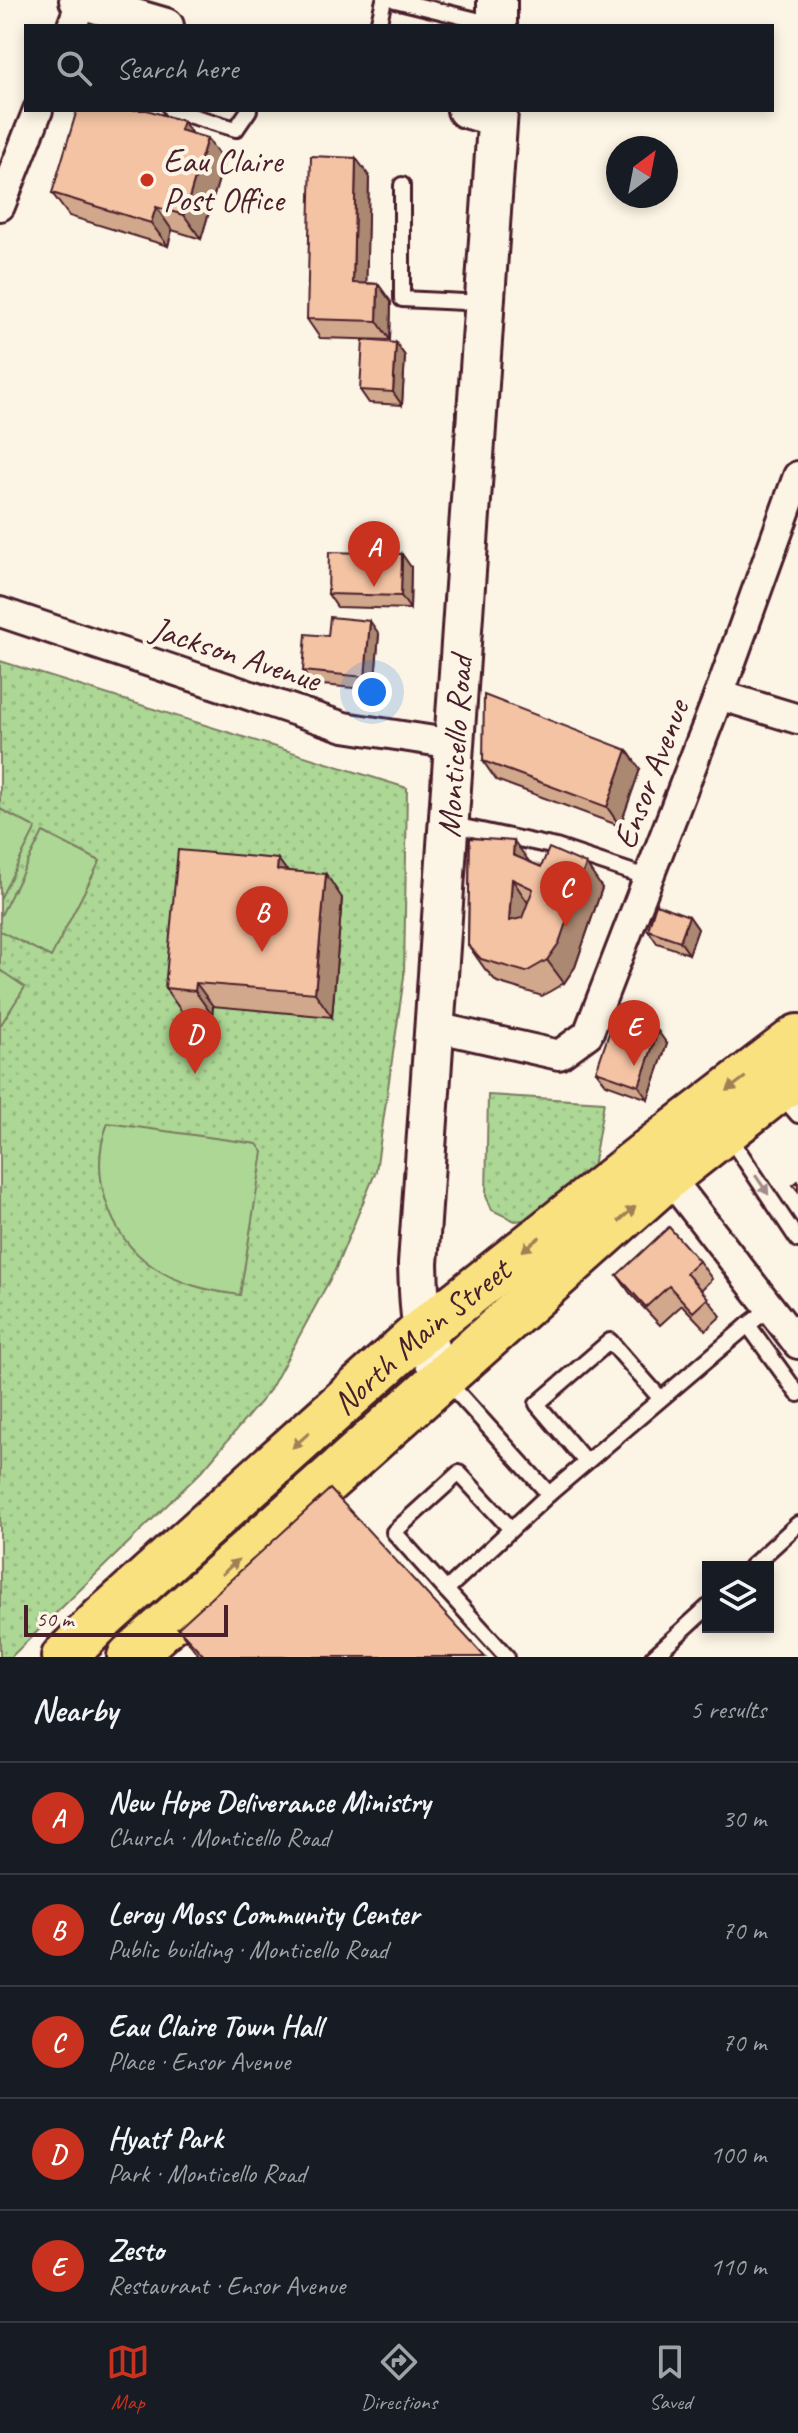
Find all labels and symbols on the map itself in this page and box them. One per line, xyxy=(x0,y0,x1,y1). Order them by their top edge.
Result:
north arrow xyxy=(606,136,678,208)
place label: Eau Claire Post Office xyxy=(163,139,287,221)
marker: Eau Claire Post Office xyxy=(138,171,156,189)
pin: A xyxy=(348,521,400,587)
street label: Jackson Avenue xyxy=(144,605,327,702)
street label: Monticello Road xyxy=(427,650,482,839)
your location xyxy=(352,672,392,712)
street label: Ensor Avenue xyxy=(603,691,699,855)
pin: C xyxy=(540,861,592,927)
pin: B xyxy=(236,886,288,952)
pin: E xyxy=(608,1000,660,1066)
pin: D xyxy=(169,1008,221,1074)
one-way arrow xyxy=(726,1076,746,1092)
one-way arrow xyxy=(754,1175,769,1196)
one-way arrow xyxy=(618,1205,637,1223)
one-way arrow xyxy=(521,1236,541,1252)
street label: North Main Street xyxy=(323,1246,522,1424)
one-way arrow xyxy=(292,1431,311,1449)
one-way arrow xyxy=(220,1559,239,1577)
scale bar xyxy=(24,1601,228,1637)

